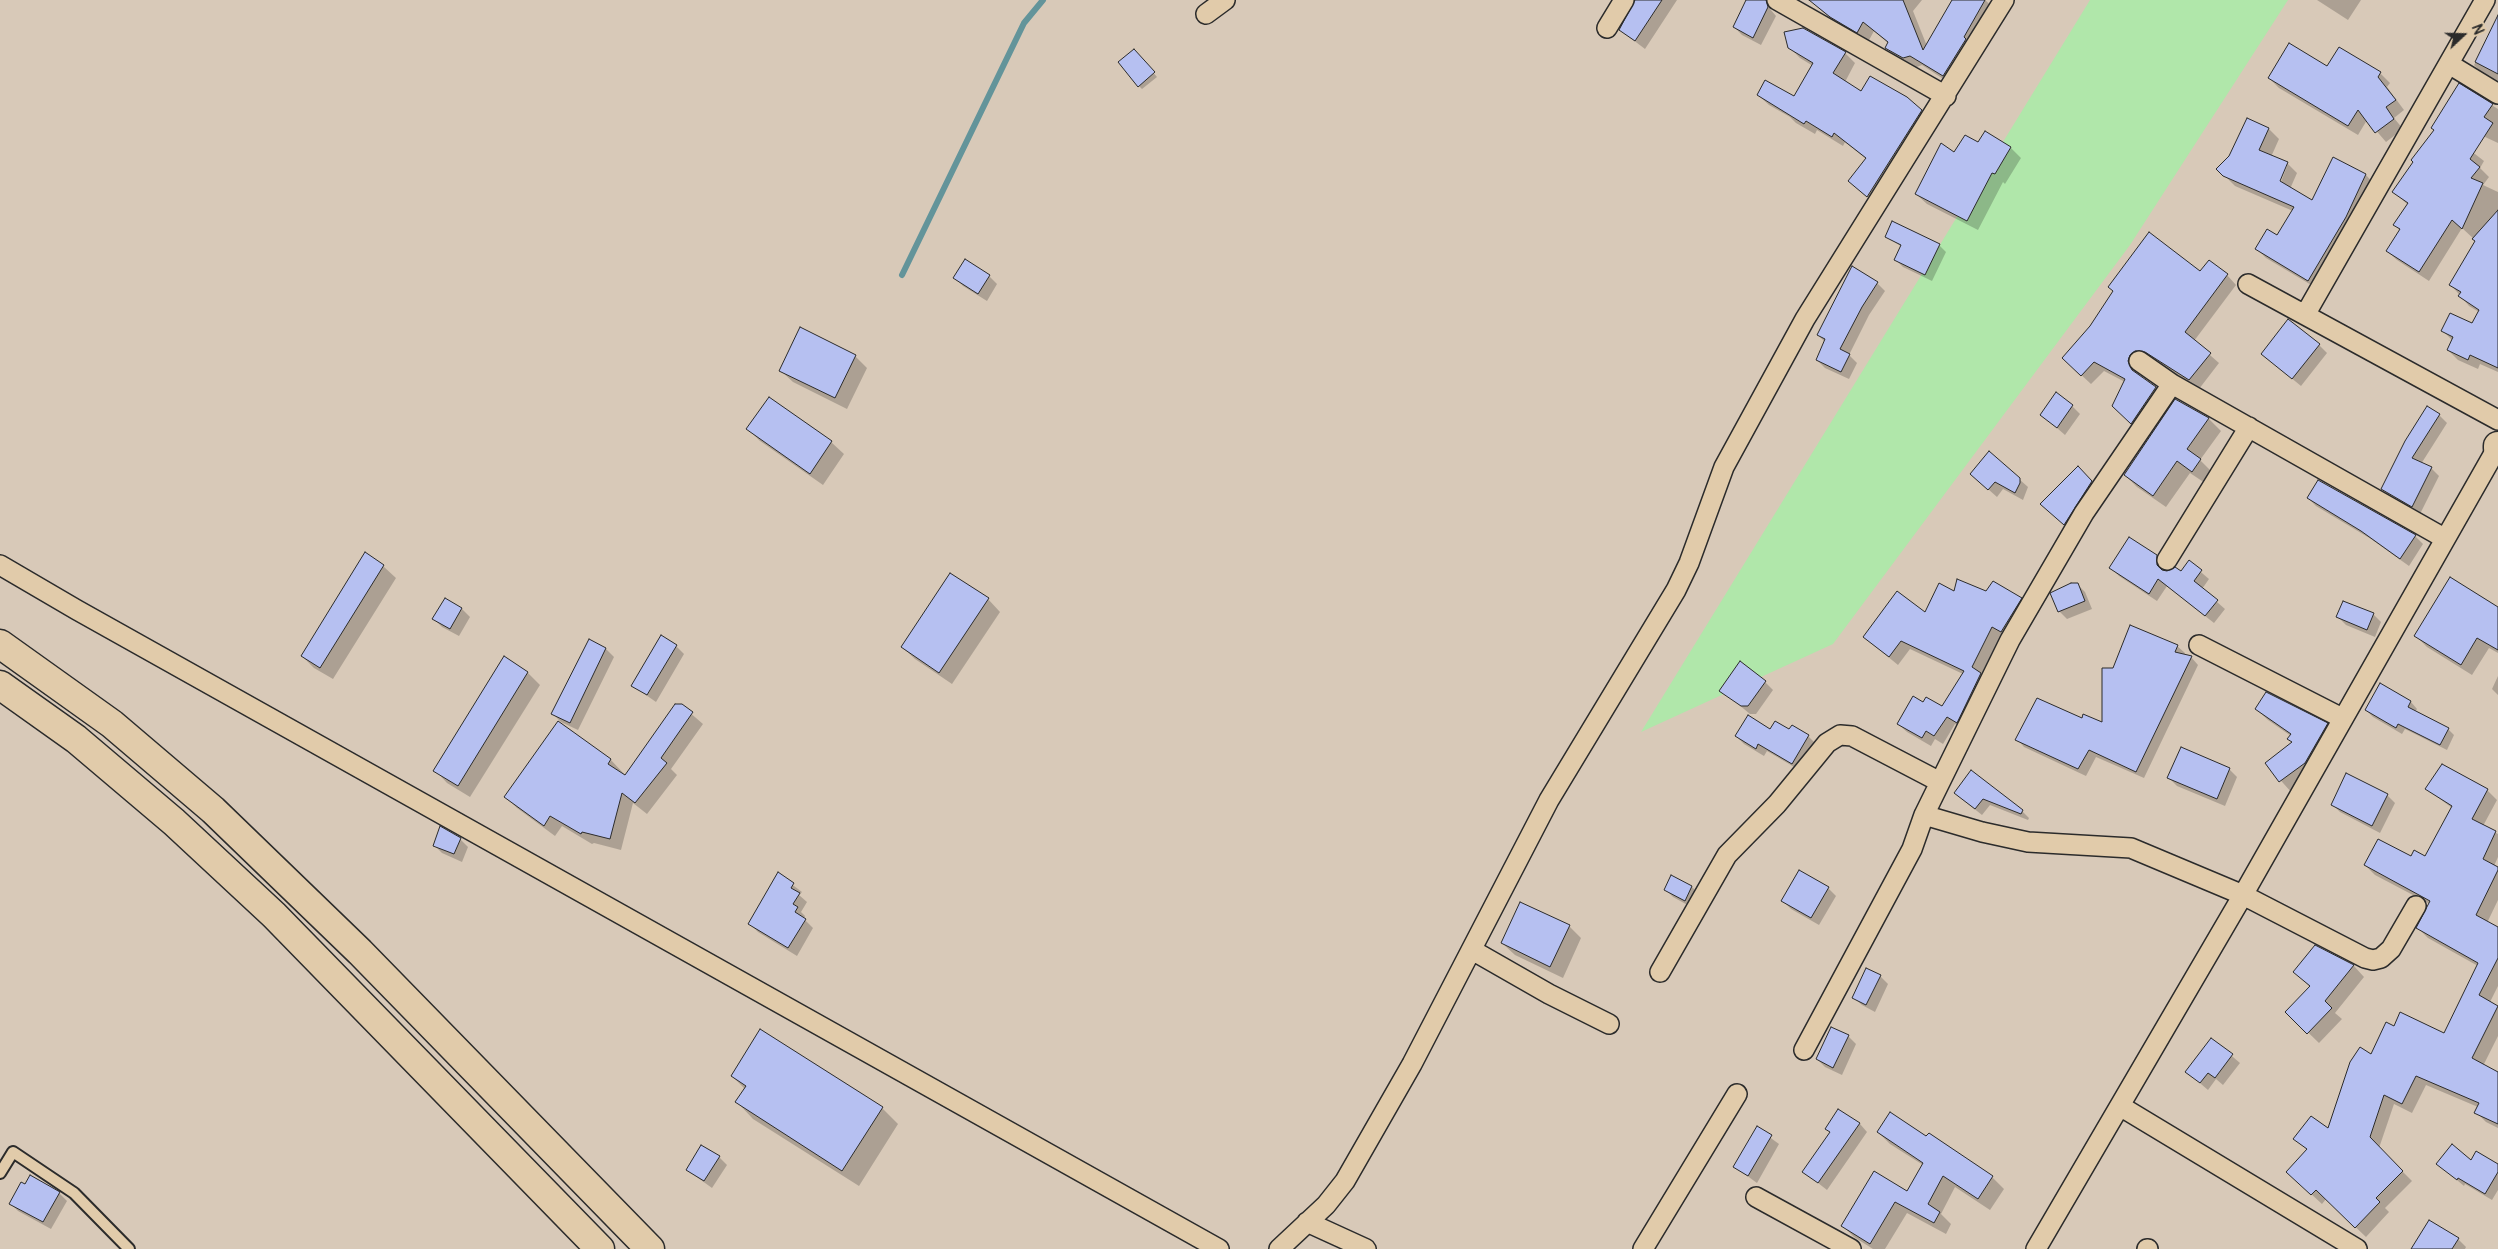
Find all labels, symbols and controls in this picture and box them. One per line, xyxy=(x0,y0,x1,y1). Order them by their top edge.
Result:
north arrow xyxy=(2438,10,2488,60)
text: N xyxy=(2468,22,2487,37)

